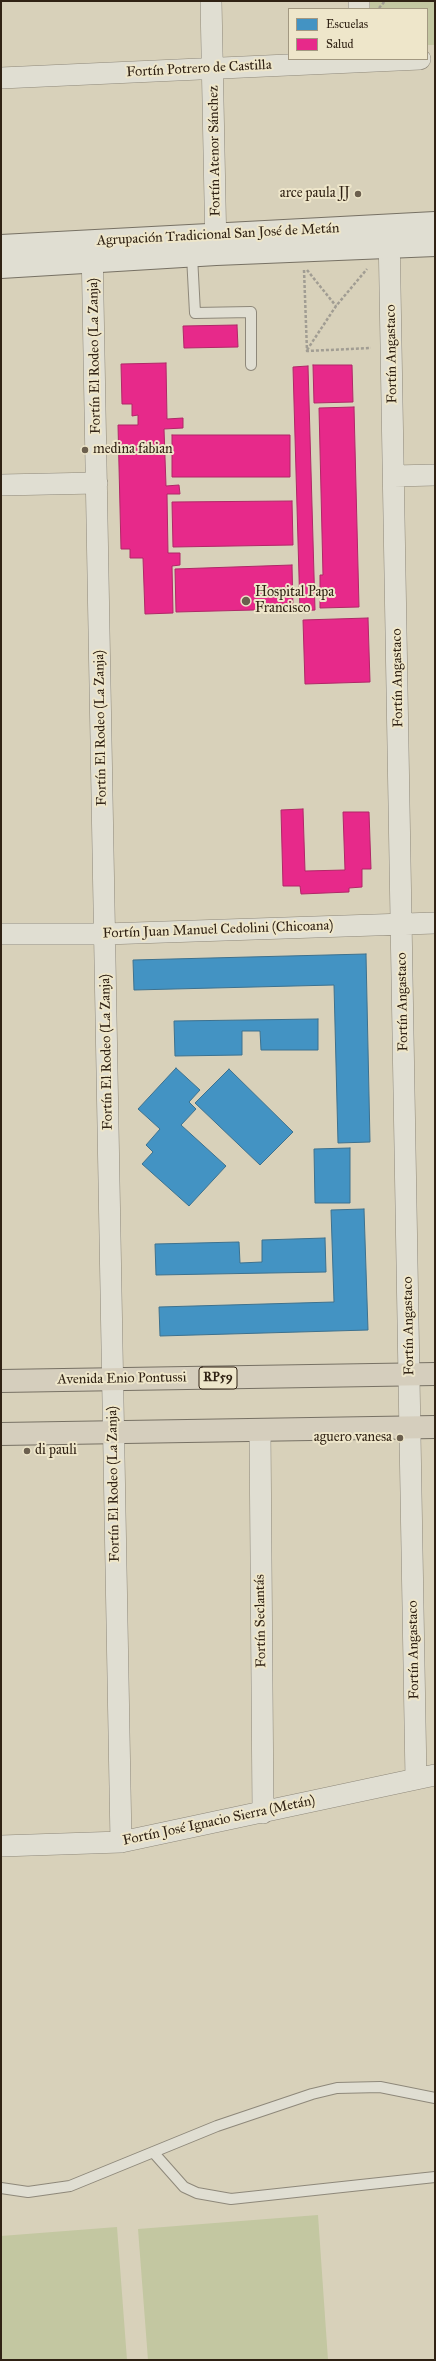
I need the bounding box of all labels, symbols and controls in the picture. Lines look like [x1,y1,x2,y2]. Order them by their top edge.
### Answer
legend [288,8,428,60]
text: Escuelas [326,17,368,31]
text: Salud [326,37,354,51]
street label: Fortín Potrero de Castilla [126,57,272,81]
street label: Fortín Atenor Sánchez [205,85,225,217]
place label: arce paula JJ [280,186,350,202]
marker: arce paula JJ [353,189,363,199]
street label: Agrupación Tradicional San José de Metán [96,220,340,250]
street label: Fortín El Rodeo (La Zanja) [85,278,105,434]
street label: Fortín Angastaco [383,304,401,404]
place label: medina fabian [93,442,173,458]
marker: medina fabian [80,445,90,455]
place label: Hospital Papa Francisco [255,585,334,618]
marker: Hospital Papa Francisco [240,595,252,607]
street label: Fortín Angastaco [389,628,407,728]
street label: Fortín El Rodeo (La Zanja) [91,650,111,806]
street label: Fortín Juan Manuel Cedolini (Chicoana) [102,918,334,942]
street label: Fortín Angastaco [394,952,412,1052]
street label: Fortín El Rodeo (La Zanja) [97,974,117,1130]
street label: Fortín Angastaco [400,1276,418,1376]
road number: RP59 [199,1367,237,1389]
street label: Avenida Enio Pontussi [57,1369,187,1389]
street label: Fortín El Rodeo (La Zanja) [104,1406,124,1562]
place label: aguero vanesa [314,1430,392,1446]
marker: aguero vanesa [395,1433,405,1443]
place label: di pauli [35,1443,77,1459]
marker: di pauli [22,1446,32,1456]
street label: Fortín Seclantás [252,1574,270,1668]
street label: Fortín Angastaco [405,1600,423,1700]
street label: Fortín José Ignacio Sierra (Metán) [121,1792,317,1850]

